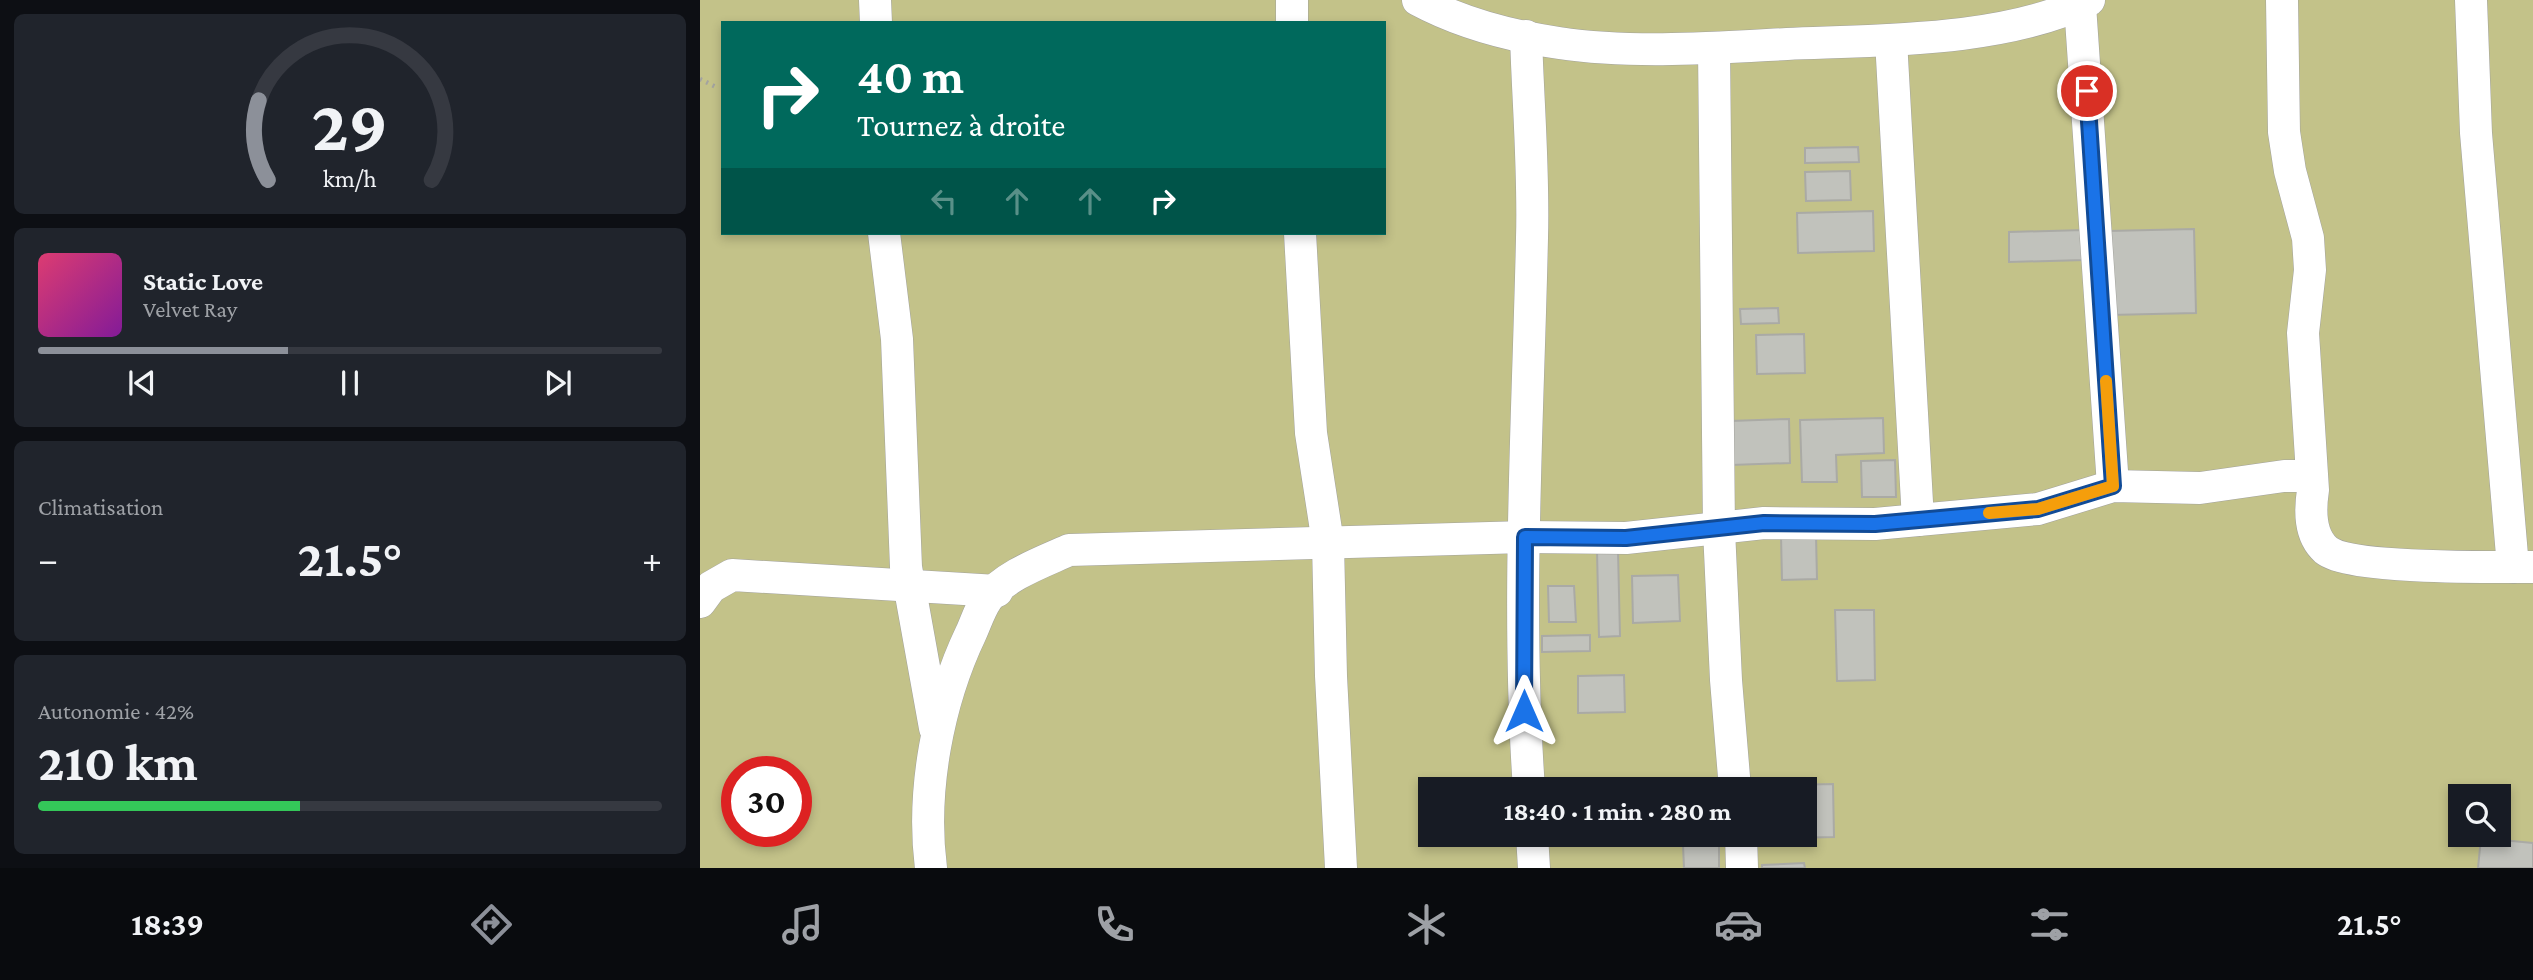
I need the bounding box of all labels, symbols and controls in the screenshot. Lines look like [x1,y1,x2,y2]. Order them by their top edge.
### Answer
icon: right [742,49,833,140]
text: 40 m [857,49,964,104]
pin [2057,61,2117,121]
icon: arrive [2068,72,2106,110]
text: 29 [312,85,388,166]
text: Tournez à droite [857,107,1065,143]
text: km/h [323,165,377,192]
icon: left [925,182,963,220]
icon: ahead [998,182,1036,220]
icon: ahead [1071,182,1109,220]
icon: right [1144,182,1182,220]
text: Static Love [143,267,263,296]
text: Velvet Ray [143,296,237,322]
icon: previous [123,364,161,402]
icon: pause [331,364,369,402]
icon: next [539,364,577,402]
text: Climatisation [38,494,163,520]
text: 21.5° [298,529,403,587]
text: − [38,538,58,580]
text: + [642,538,662,580]
position arrow [1487,674,1561,748]
text: Autonomie · 42% [38,698,194,724]
text: 210 km [38,733,198,791]
speed limit sign: 30 [721,756,812,847]
map controls [2448,784,2511,847]
button: search [2448,784,2511,847]
text: 18:40 · 1 min · 280 m [1504,797,1731,826]
icon: directions [467,900,516,949]
icon: music [778,900,827,949]
icon: phone [1090,900,1139,949]
icon: climate [1402,900,1451,949]
icon: car [1714,900,1763,949]
icon: filters [2025,900,2074,949]
text: 18:39 [131,906,204,942]
text: 21.5° [2337,906,2402,942]

